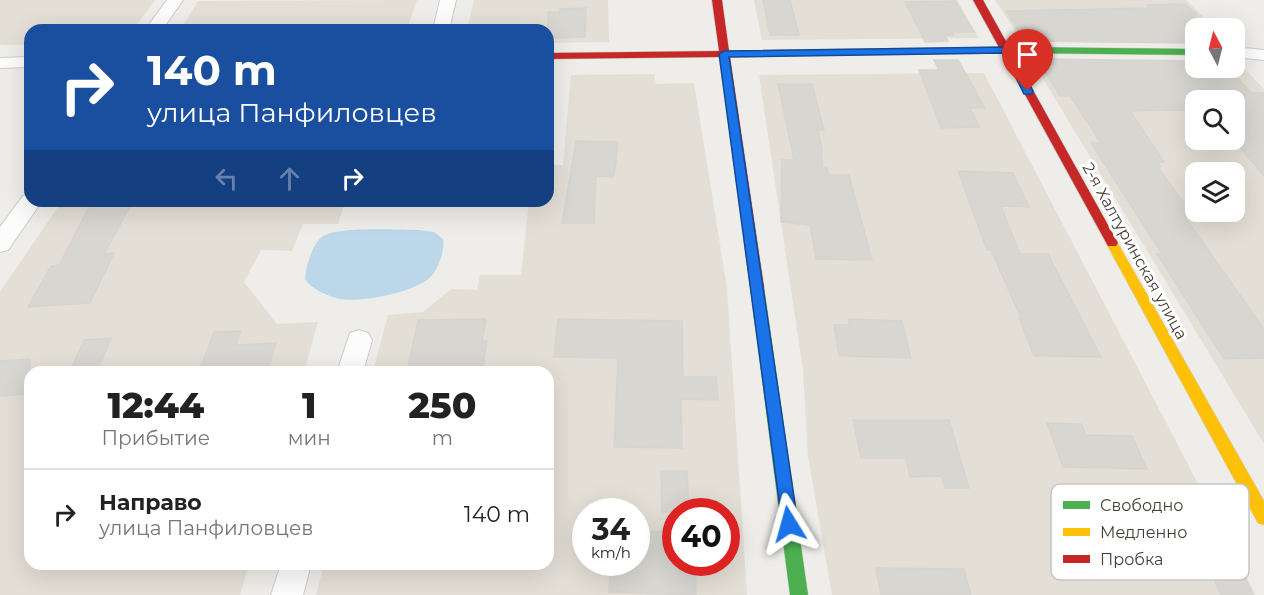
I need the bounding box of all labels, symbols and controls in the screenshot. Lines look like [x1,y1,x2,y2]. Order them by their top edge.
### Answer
north arrow [1185,18,1245,78]
map controls [1185,18,1245,222]
pin [1002,29,1053,91]
icon: arrive [1011,38,1044,71]
text: 140 m [147,44,277,96]
icon: right [48,48,126,126]
button: search [1185,90,1245,150]
text: улица Панфиловцев [147,96,437,129]
street label: 2-я Халтуринская улица [1079,159,1191,343]
icon: left [210,162,243,195]
icon: ahead [273,162,306,195]
icon: right [336,162,369,195]
button: layers [1185,162,1245,222]
text: 12:44 [107,383,204,427]
text: 1 [302,383,316,427]
text: 250 [408,383,476,427]
text: Прибытие [102,426,210,450]
text: мин [288,426,331,450]
text: m [432,426,453,450]
legend [1051,484,1249,580]
text: Направо [99,489,202,516]
position arrow [757,492,821,556]
text: Свободно [1100,496,1183,515]
icon: right [48,498,81,531]
speed limit sign: 40 [662,498,740,576]
text: 140 m [464,501,530,528]
text: 34 [592,511,630,548]
text: улица Панфиловцев [99,516,314,540]
text: Медленно [1100,523,1187,542]
text: km/h [591,543,631,562]
text: Пробка [1100,550,1163,569]

